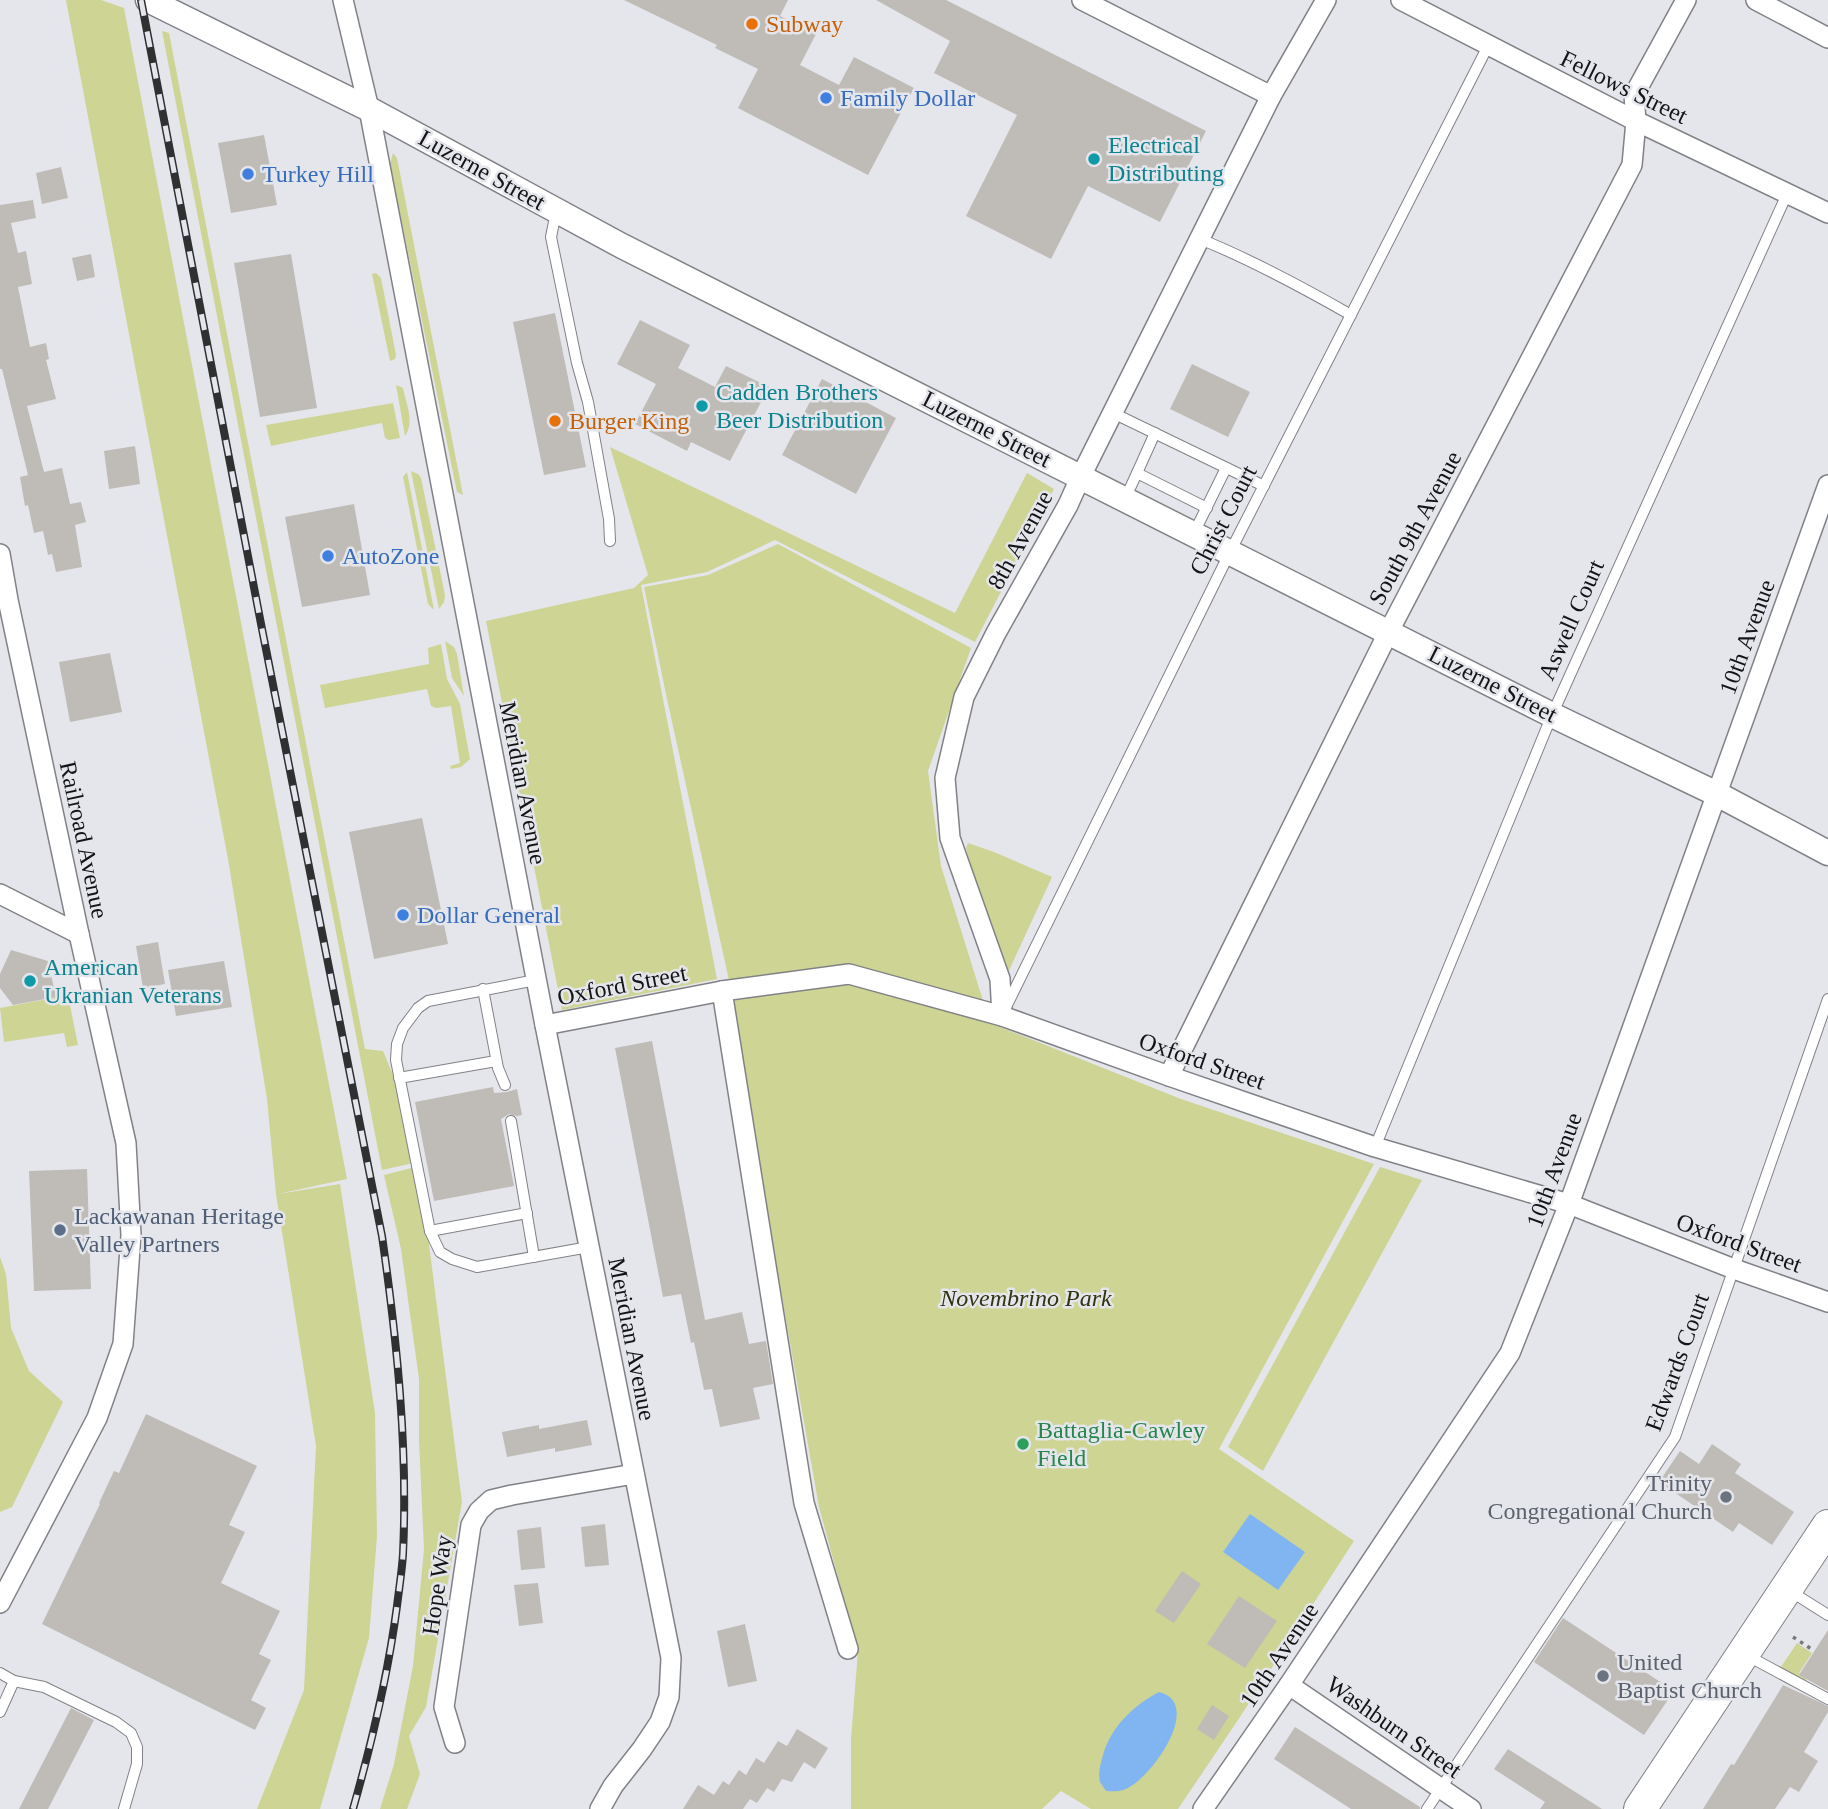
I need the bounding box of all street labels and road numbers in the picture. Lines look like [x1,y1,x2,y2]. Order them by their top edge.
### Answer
street label: Fellows Street [1556,45,1692,129]
street label: Luzerne Street [414,125,550,216]
street label: Luzerne Street [918,386,1056,473]
street label: South 9th Avenue [1364,447,1466,609]
street label: Christ Court [1184,461,1262,579]
street label: 8th Avenue [982,486,1058,594]
street label: Aswell Court [1533,556,1609,684]
street label: 10th Avenue [1714,576,1780,698]
street label: Luzerne Street [1424,641,1562,728]
street label: Meridian Avenue [494,699,552,867]
street label: Railroad Avenue [55,759,113,921]
street label: Oxford Street [555,960,689,1010]
street label: Oxford Street [1136,1027,1269,1095]
street label: 10th Avenue [1521,1109,1587,1231]
street label: Oxford Street [1673,1208,1805,1278]
street label: Meridian Avenue [603,1255,661,1423]
street label: Edwards Court [1640,1289,1714,1434]
street label: Hope Way [417,1533,457,1637]
street label: 10th Avenue [1235,1598,1323,1712]
street label: Washburn Street [1322,1671,1467,1783]

